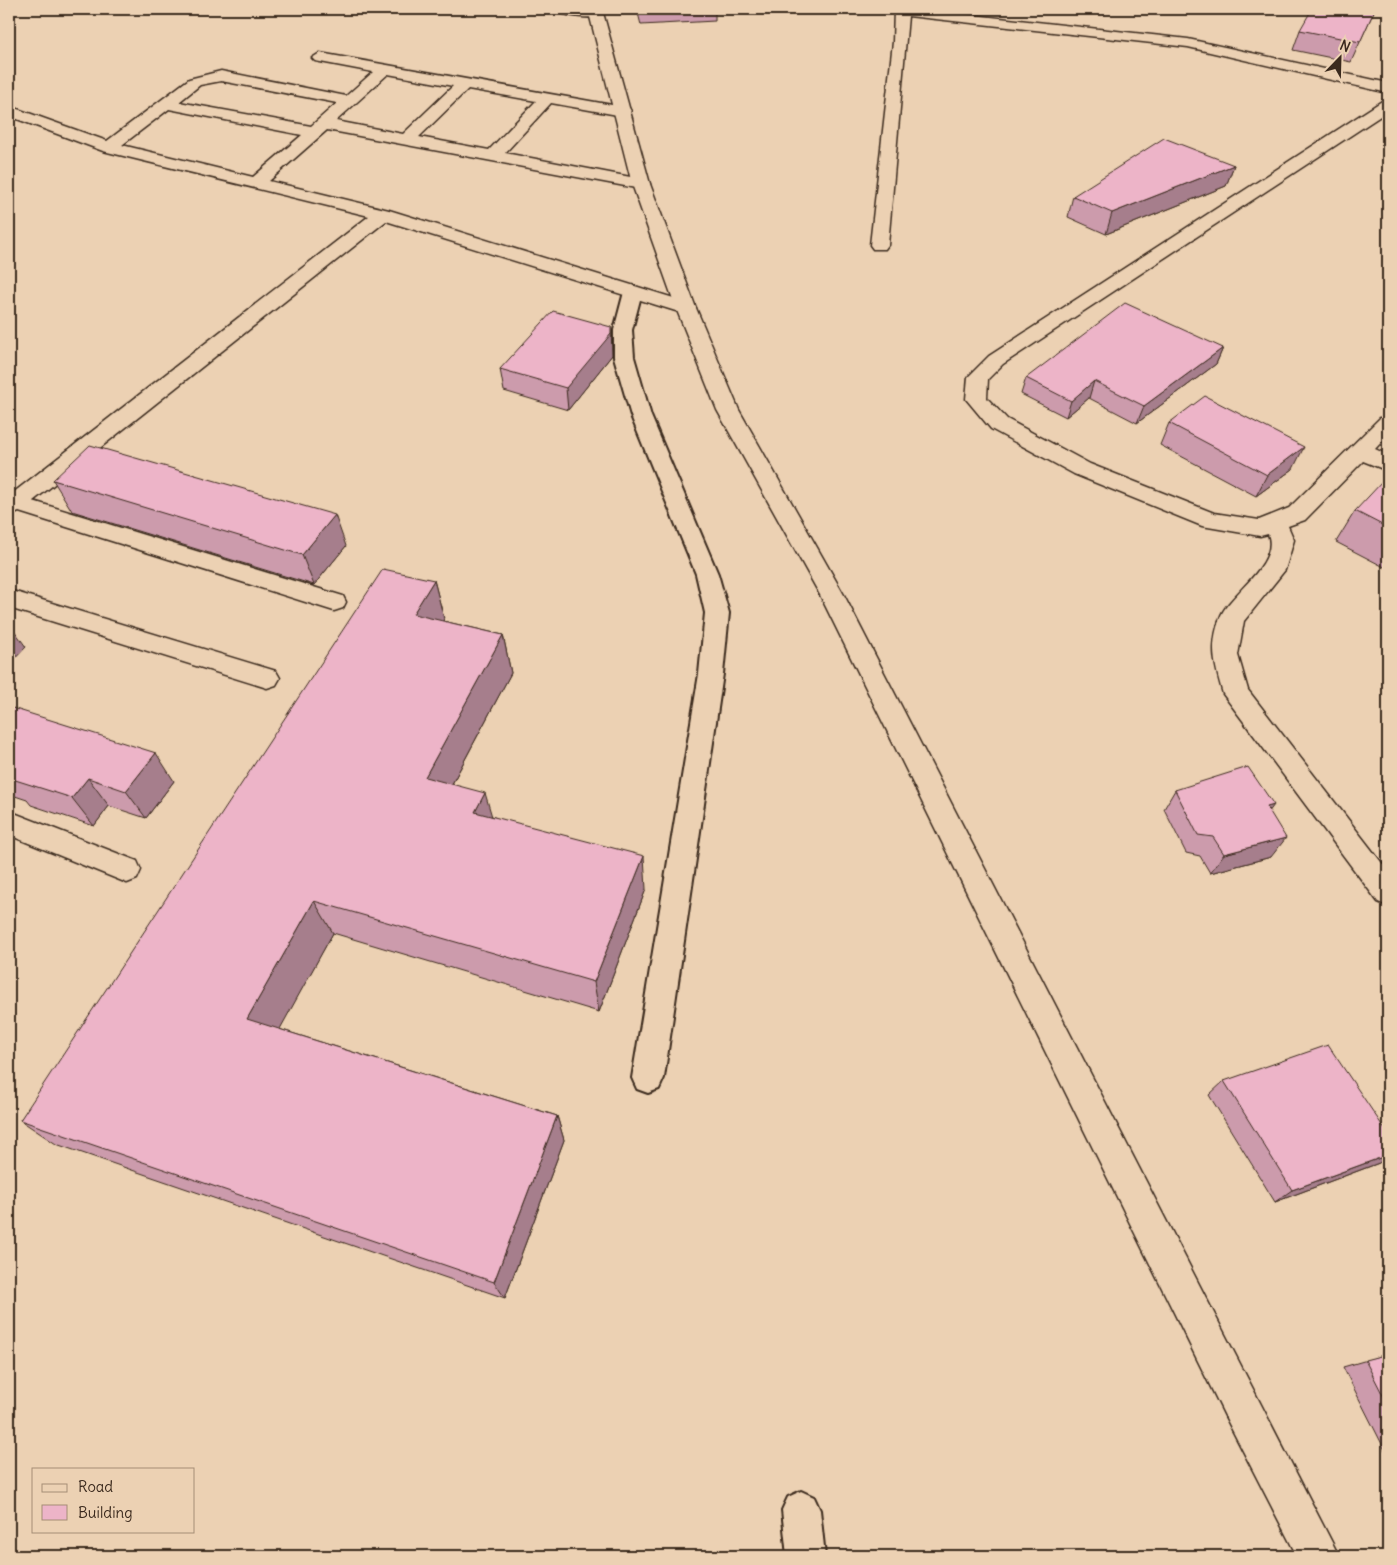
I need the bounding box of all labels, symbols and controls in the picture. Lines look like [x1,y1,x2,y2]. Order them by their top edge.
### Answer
north arrow [1314,32,1364,82]
text: N [1337,36,1353,56]
legend [32,1468,195,1532]
text: Road [78,1477,113,1496]
text: Building [78,1503,133,1522]

